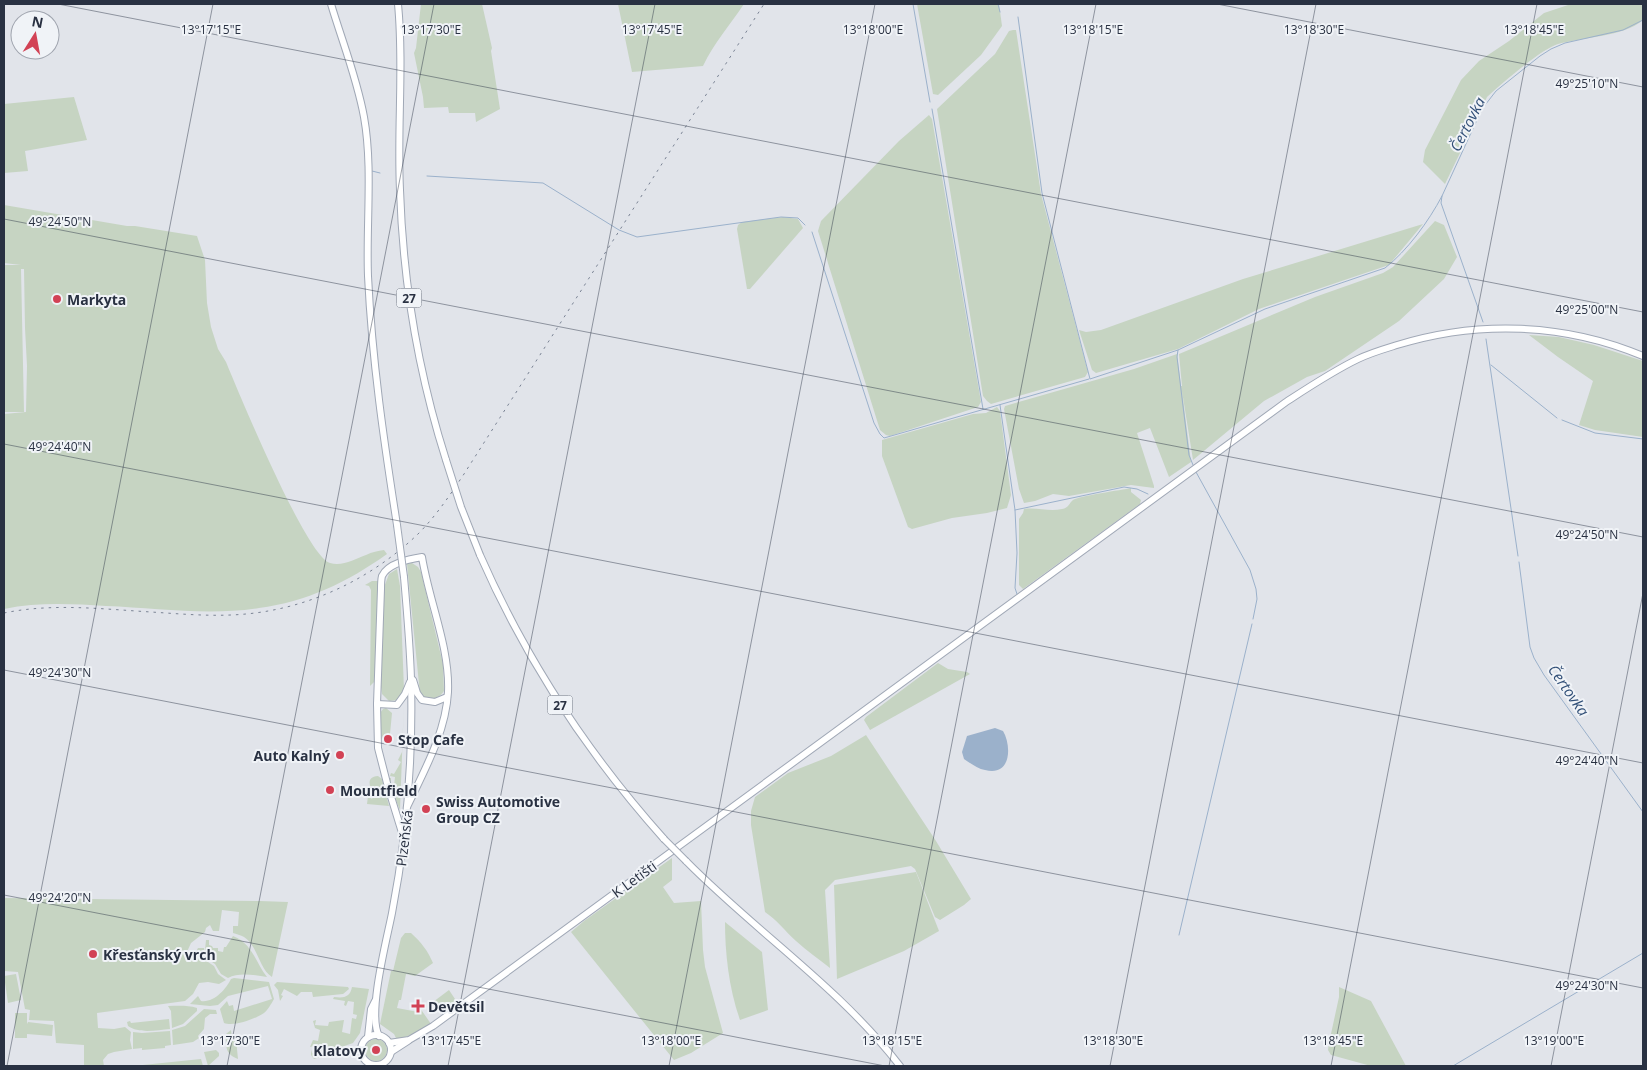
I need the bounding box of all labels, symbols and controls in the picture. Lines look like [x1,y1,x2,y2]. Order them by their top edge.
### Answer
north arrow [10,10,60,60]
text: N [30,11,45,32]
text: 13°17'15"E [181,21,241,38]
text: 13°17'30"E [401,21,461,38]
text: 13°17'45"E [622,21,682,38]
text: 13°18'00"E [843,21,903,38]
text: 13°18'15"E [1063,21,1123,38]
text: 13°18'30"E [1284,21,1344,38]
text: 13°18'45"E [1504,21,1564,38]
text: 49°25'10"N [1556,75,1618,92]
water label: Čertovka [1445,93,1489,155]
text: 49°24'50"N [29,213,91,230]
road number: 27 [396,288,422,308]
place label: Markyta [67,290,126,309]
marker: Markyta [51,293,63,305]
text: 49°25'00"N [1556,301,1618,318]
text: 49°24'40"N [29,438,91,455]
text: 49°24'50"N [1556,526,1618,543]
water label: Čertovka [1544,660,1594,720]
text: 49°24'30"N [29,664,91,681]
road number: 27 [548,696,572,714]
place label: Stop Cafe [398,730,464,749]
marker: Stop Cafe [382,733,394,745]
place label: Auto Kalný [254,746,330,765]
marker: Auto Kalný [334,749,346,761]
text: 49°24'40"N [1556,752,1618,769]
place label: Mountfield [340,781,417,800]
marker: Mountfield [324,784,336,796]
place label: Swiss Automotive Group CZ [436,792,560,827]
marker: Swiss Automotive Group CZ [420,803,432,815]
street label: Plzeňská [391,809,417,867]
street label: K Letišti [608,856,660,902]
text: 49°24'20"N [29,889,91,906]
place label: Křesťanský vrch [103,945,216,964]
marker: Křesťanský vrch [87,948,99,960]
text: 49°24'30"N [1556,977,1618,994]
place label: Devětsil [428,997,484,1016]
marker: Devětsil [412,1000,424,1012]
text: 13°17'30"E [200,1032,260,1049]
text: 13°17'45"E [421,1032,481,1049]
text: 13°18'00"E [641,1032,701,1049]
text: 13°18'15"E [862,1032,922,1049]
text: 13°18'30"E [1083,1032,1143,1049]
text: 13°18'45"E [1303,1032,1363,1049]
text: 13°19'00"E [1524,1032,1584,1049]
place label: Klatovy [313,1041,366,1060]
marker: Klatovy [370,1044,382,1056]

